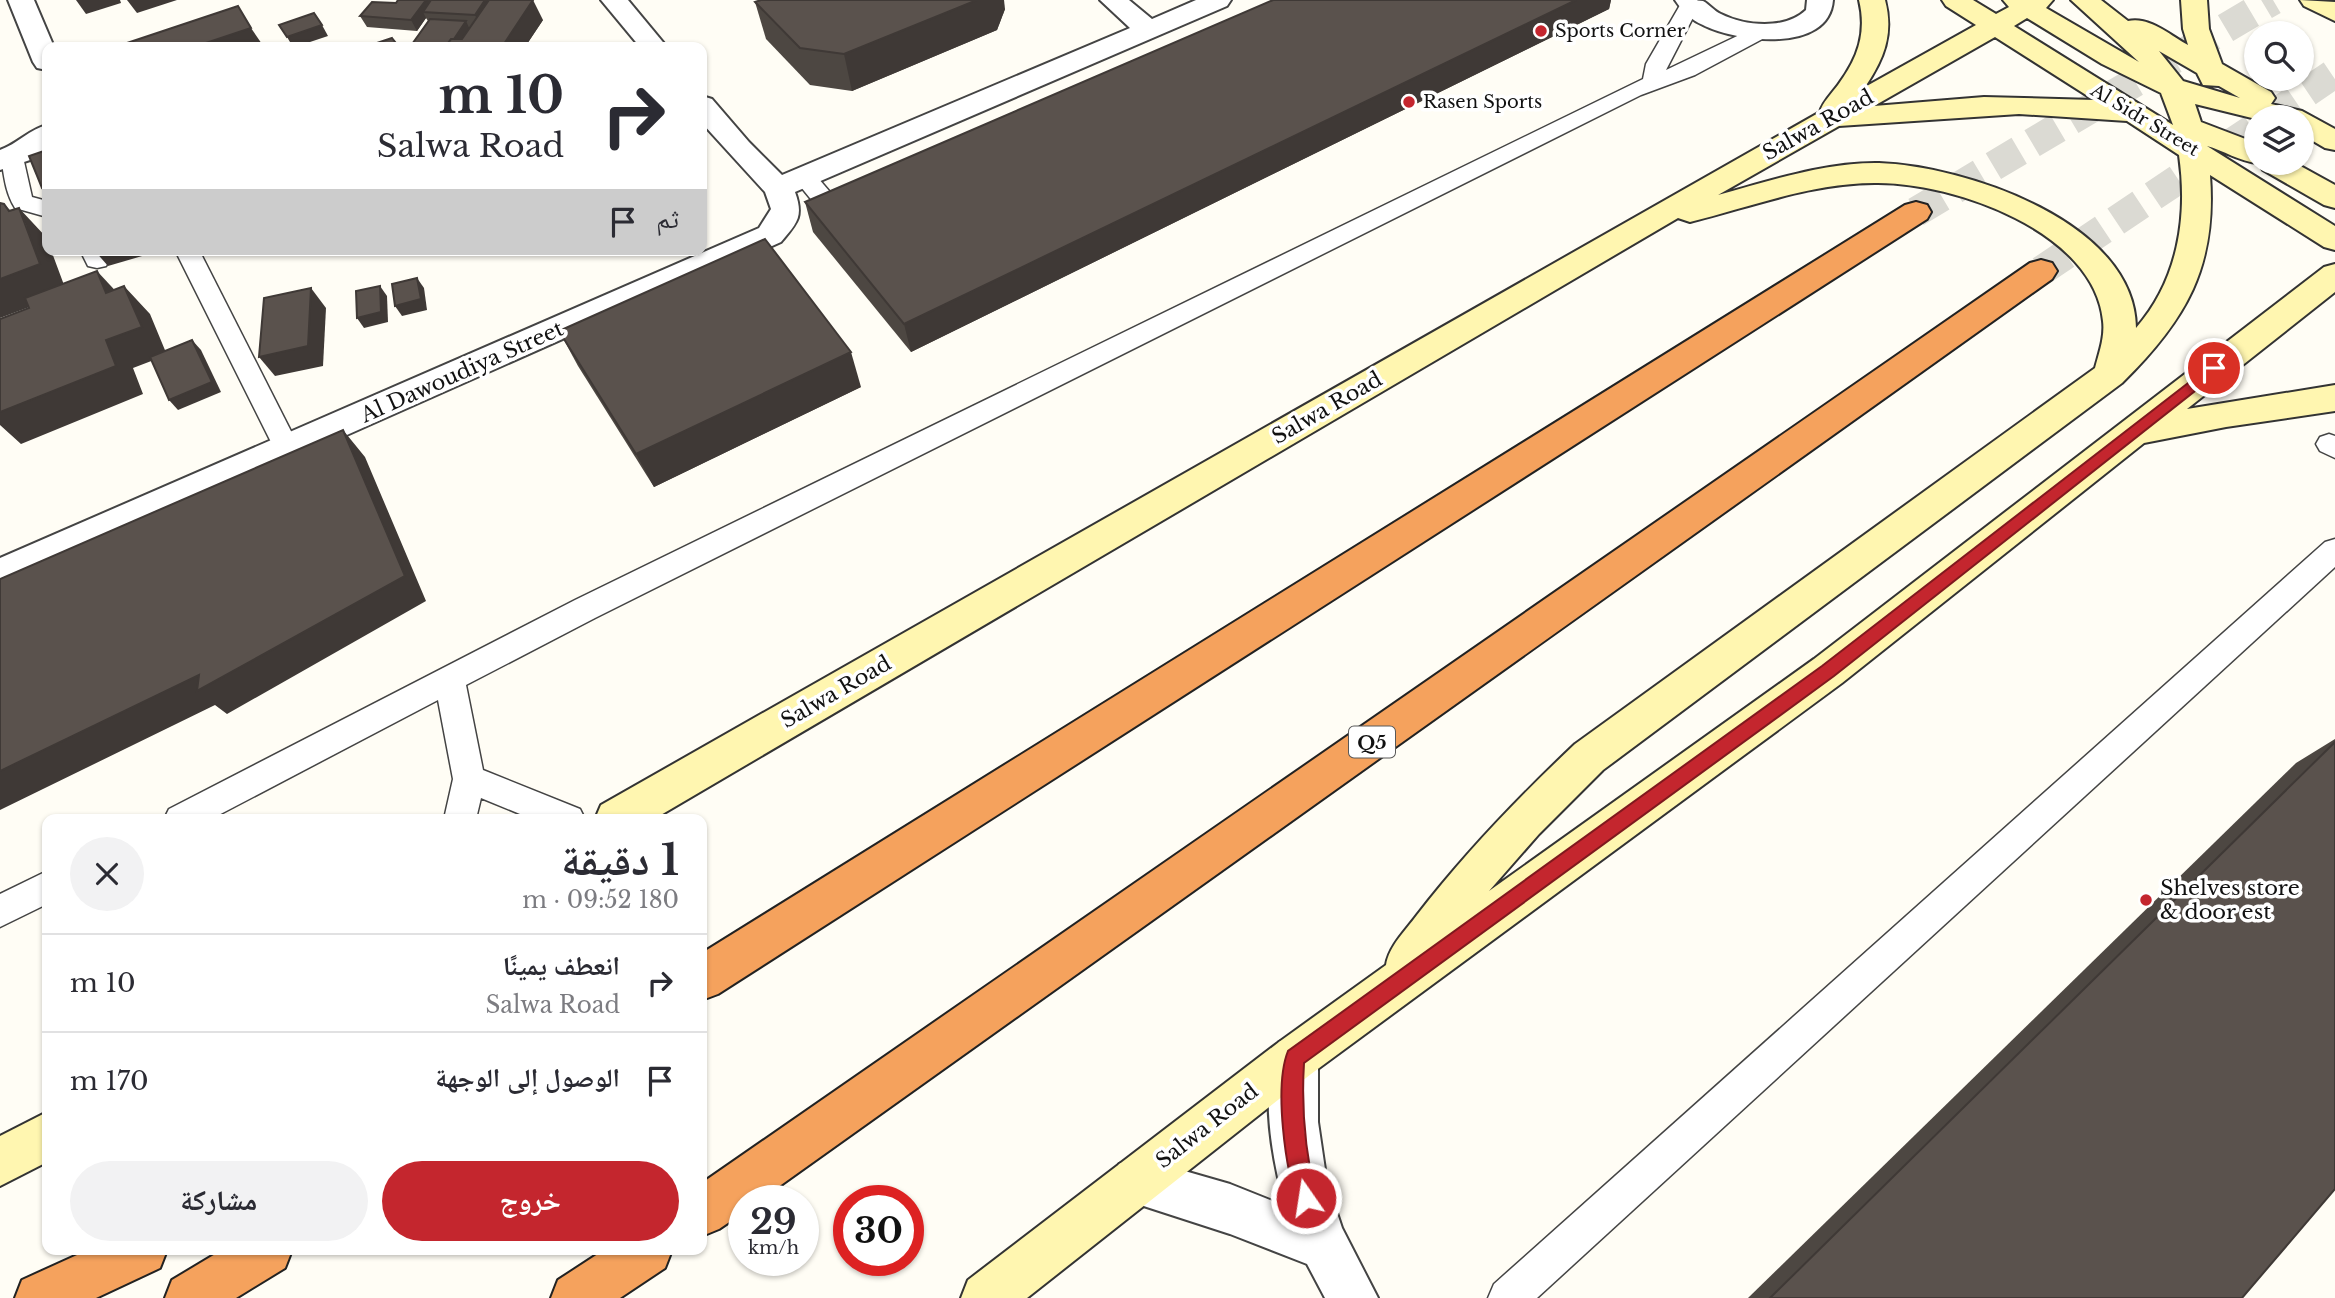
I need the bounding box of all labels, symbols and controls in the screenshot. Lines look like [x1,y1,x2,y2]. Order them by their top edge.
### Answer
place label: Sports Corner [1555,20,1686,42]
map controls [2244,21,2314,175]
button: search [2244,21,2314,91]
marker: Sports Corner [1533,23,1549,39]
text: 10 m [438,65,564,126]
icon: right [588,70,679,161]
street label: Al Sidr Street [2086,79,2203,161]
street label: Salwa Road [1758,84,1878,166]
place label: Rasen Sports [1423,91,1542,113]
marker: Rasen Sports [1401,94,1417,110]
button: layers [2244,105,2314,175]
text: Salwa Road [377,126,564,166]
icon: arrive [604,203,642,241]
text: ثم [656,203,679,235]
street label: Al Dawoudiya Street [356,316,567,429]
pin [2184,338,2244,398]
icon: arrive [2195,349,2233,387]
street label: Salwa Road [1267,366,1387,450]
street label: Salwa Road [776,650,896,734]
road number: Q5 [1349,726,1395,758]
text: 1 دقيقة [561,834,679,886]
button: close [70,837,144,911]
place label: Shelves store & door est [2160,875,2300,925]
text: 180 m · 09:52 [522,886,679,914]
marker: Shelves store & door est [2138,892,2154,908]
text: انعطف يمينًا [503,950,620,982]
icon: right [641,964,679,1002]
text: 10 m [70,967,136,999]
text: Salwa Road [485,991,620,1019]
text: الوصول إلى الوجهة [435,1062,620,1094]
icon: arrive [641,1062,679,1100]
text: 170 m [70,1065,149,1097]
street label: Salwa Road [1151,1078,1263,1174]
button: مشاركة [70,1161,368,1241]
button: خروج [382,1161,679,1241]
position arrow [1269,1161,1343,1235]
speed limit sign: 30 [833,1185,924,1276]
text: 29 [750,1200,797,1243]
text: km/h [748,1237,799,1259]

